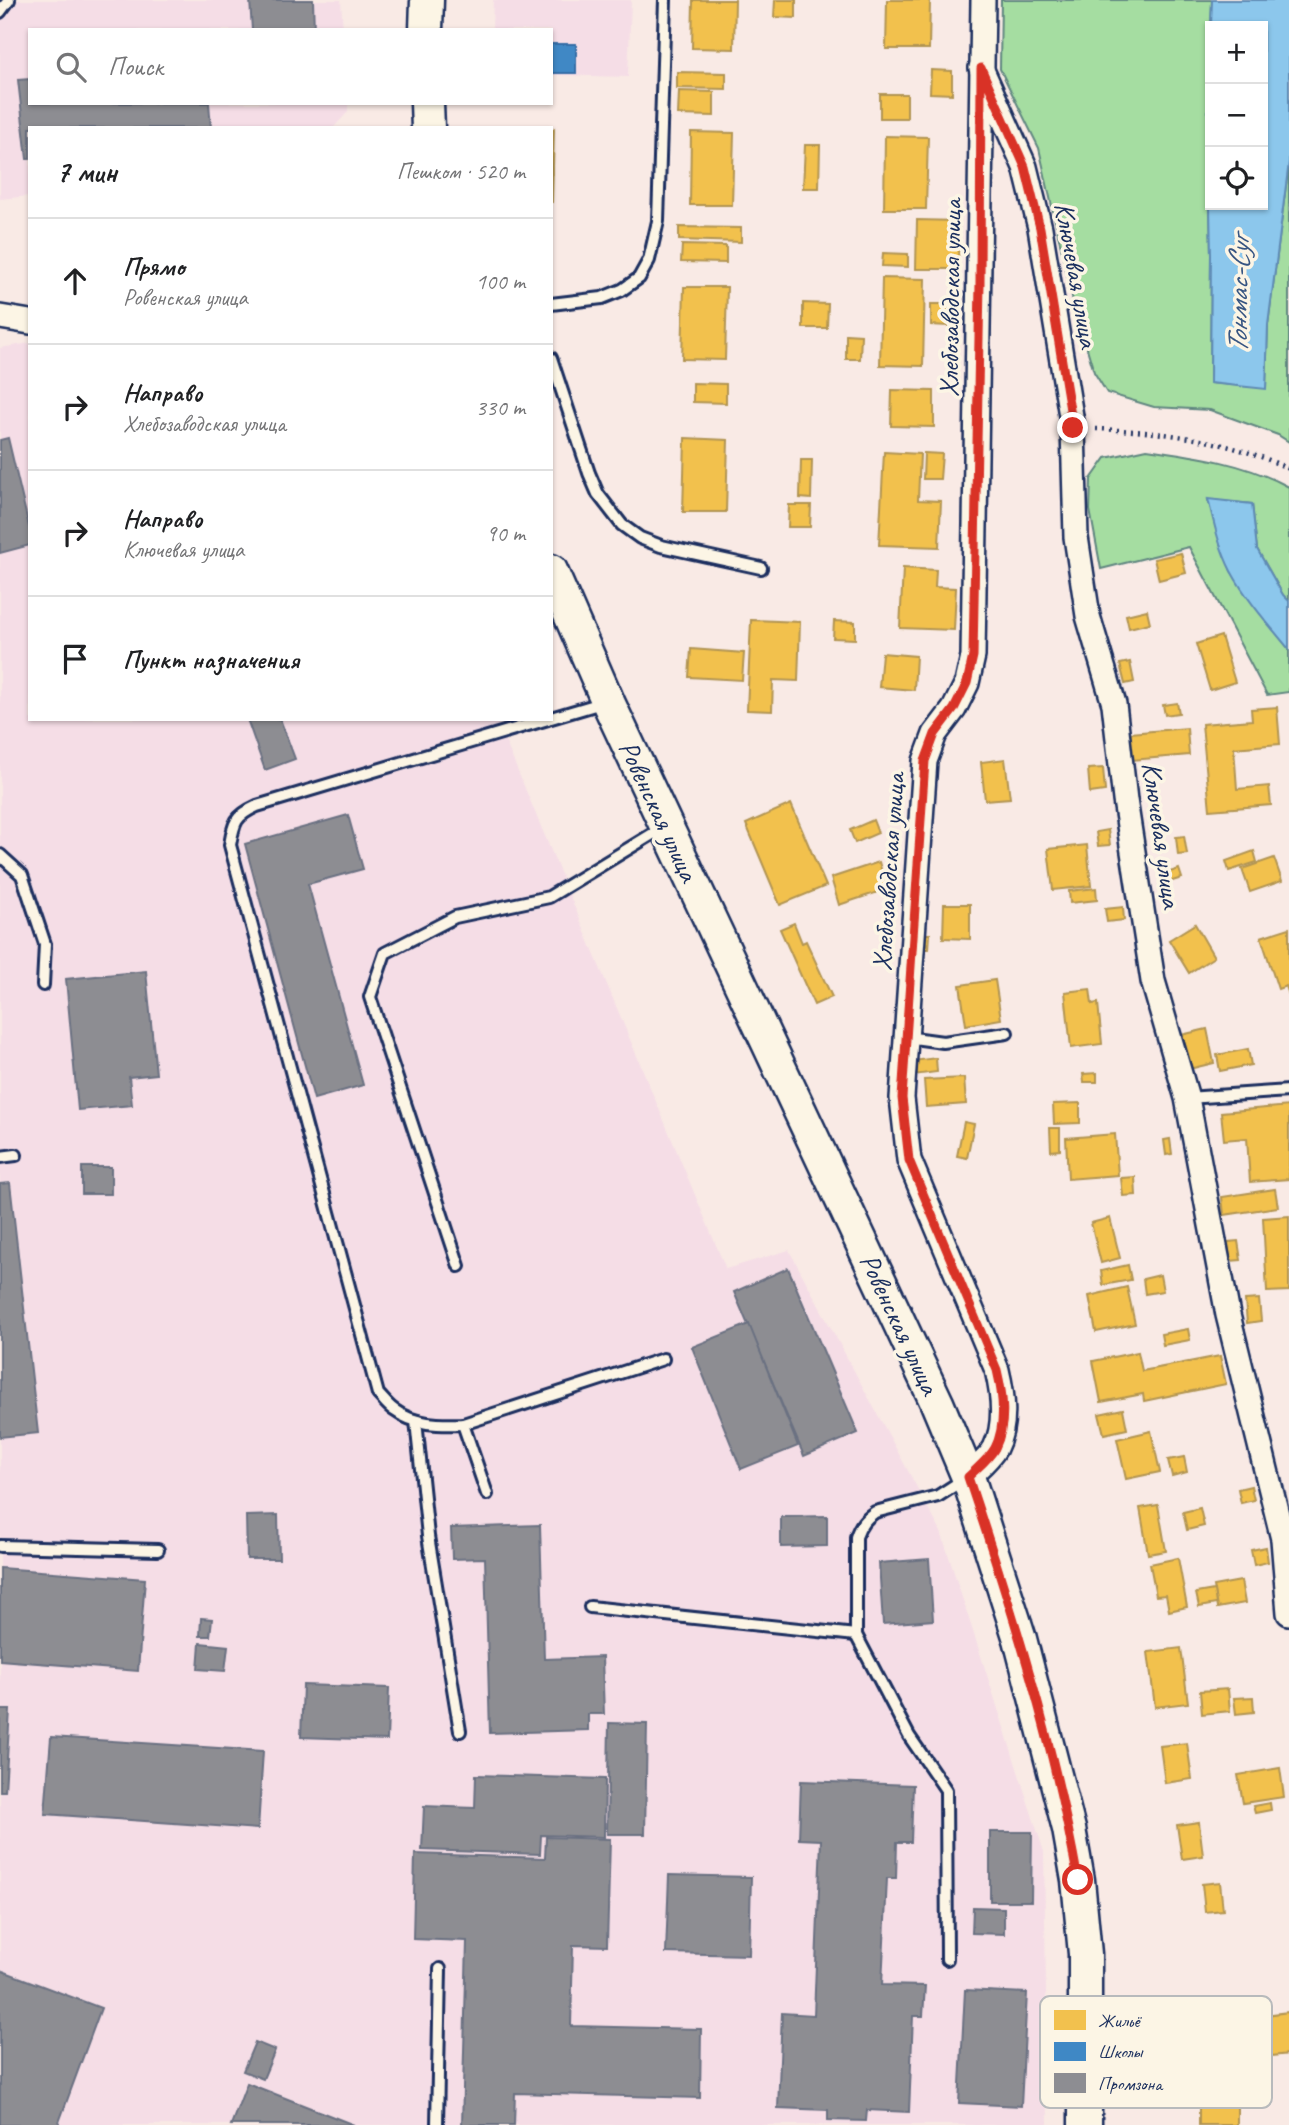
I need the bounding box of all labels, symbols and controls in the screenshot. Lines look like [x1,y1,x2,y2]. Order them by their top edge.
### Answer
map controls [1205,21,1268,210]
button: + [1205,21,1268,84]
search box [28,28,553,105]
icon: search [52,48,90,86]
text: Поиск [108,50,163,83]
button: − [1205,84,1268,147]
button: locate [1205,147,1268,210]
text: 7 мин [56,153,117,191]
text: Пешком · 520 m [397,157,525,186]
street label: Хлебозаводская улица [931,196,969,397]
street label: Ключевая улица [1047,199,1107,352]
water label: Тонмас-Суг [1218,230,1258,354]
text: Прямо [123,250,185,283]
icon: ahead [56,262,94,300]
text: 100 m [476,267,525,296]
text: Ровенская улица [123,283,247,312]
text: Направо [123,376,202,409]
icon: right [56,388,94,426]
text: 330 m [476,393,525,422]
text: Хлебозаводская улица [123,409,286,438]
route end [1057,412,1088,443]
text: Направо [123,502,202,535]
icon: right [56,514,94,552]
text: 90 m [486,519,525,548]
text: Ключевая улица [123,535,244,564]
icon: arrive [56,640,94,678]
text: Пункт назначения [123,643,299,676]
street label: Ровенская улица [611,735,708,889]
street label: Ключевая улица [1134,760,1190,912]
street label: Хлебозаводская улица [864,770,913,972]
street label: Ровенская улица [852,1248,949,1402]
route start [1062,1864,1093,1895]
legend [1040,1996,1272,2108]
text: Жильё [1098,2009,1142,2033]
text: Школы [1098,2040,1144,2064]
text: Промзона [1098,2072,1164,2096]

